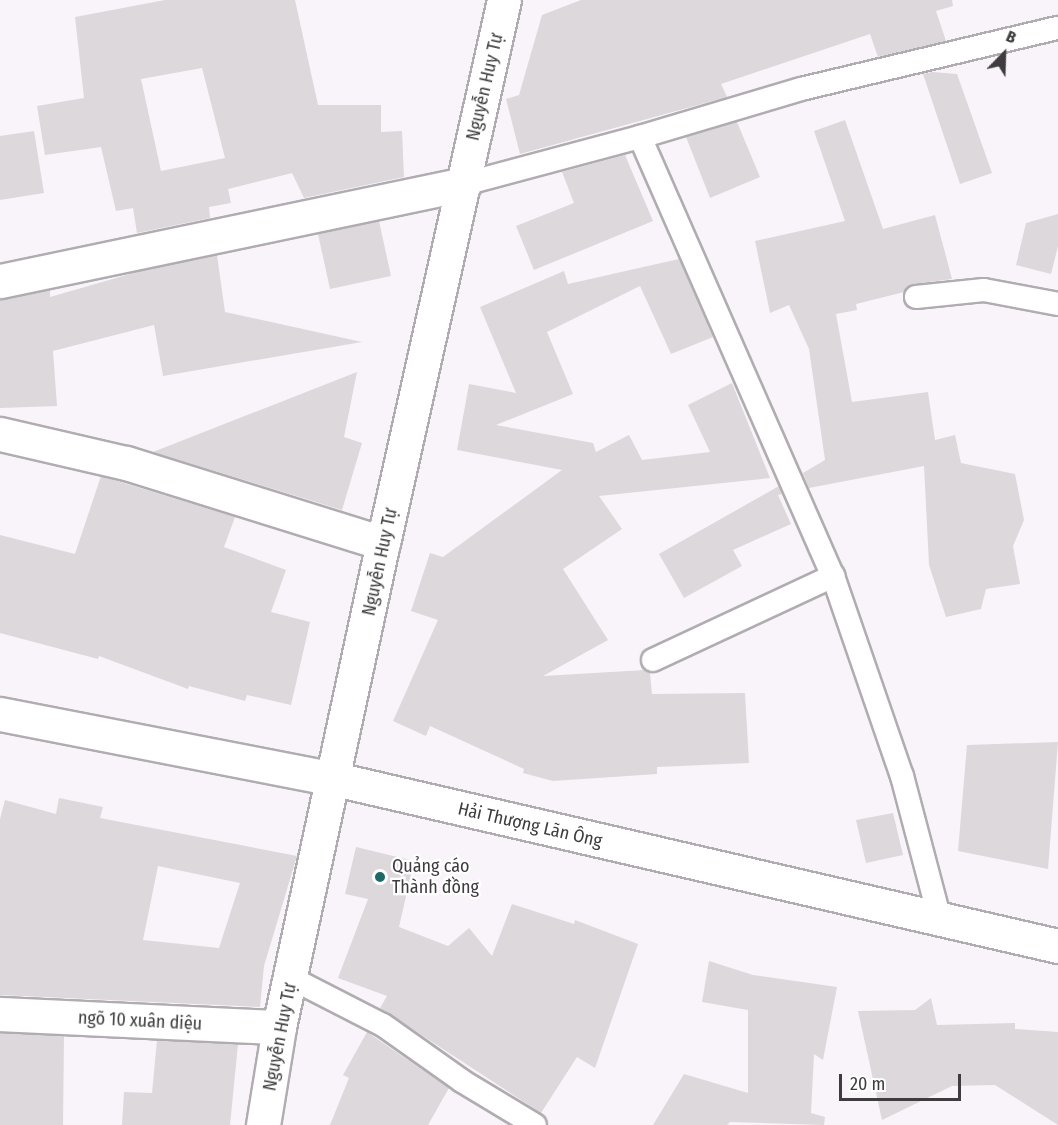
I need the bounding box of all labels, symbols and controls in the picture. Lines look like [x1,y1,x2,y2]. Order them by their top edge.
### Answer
north arrow [974,24,1034,84]
text: B [1003,26,1019,47]
street label: Nguyễn Huy Tự [462,31,508,143]
street label: Nguyễn Huy Tự [358,506,402,618]
street label: Hải Thượng Lãn Ông [456,798,604,852]
place label: Quảng cáo Thành đồng [392,856,479,898]
marker: Quảng cáo Thành đồng [373,870,387,884]
street label: Nguyễn Huy Tự [259,981,301,1093]
street label: ngõ 10 xuân diệu [77,1007,203,1035]
scale bar [842,1062,964,1100]
text: 20 m [850,1073,885,1095]

